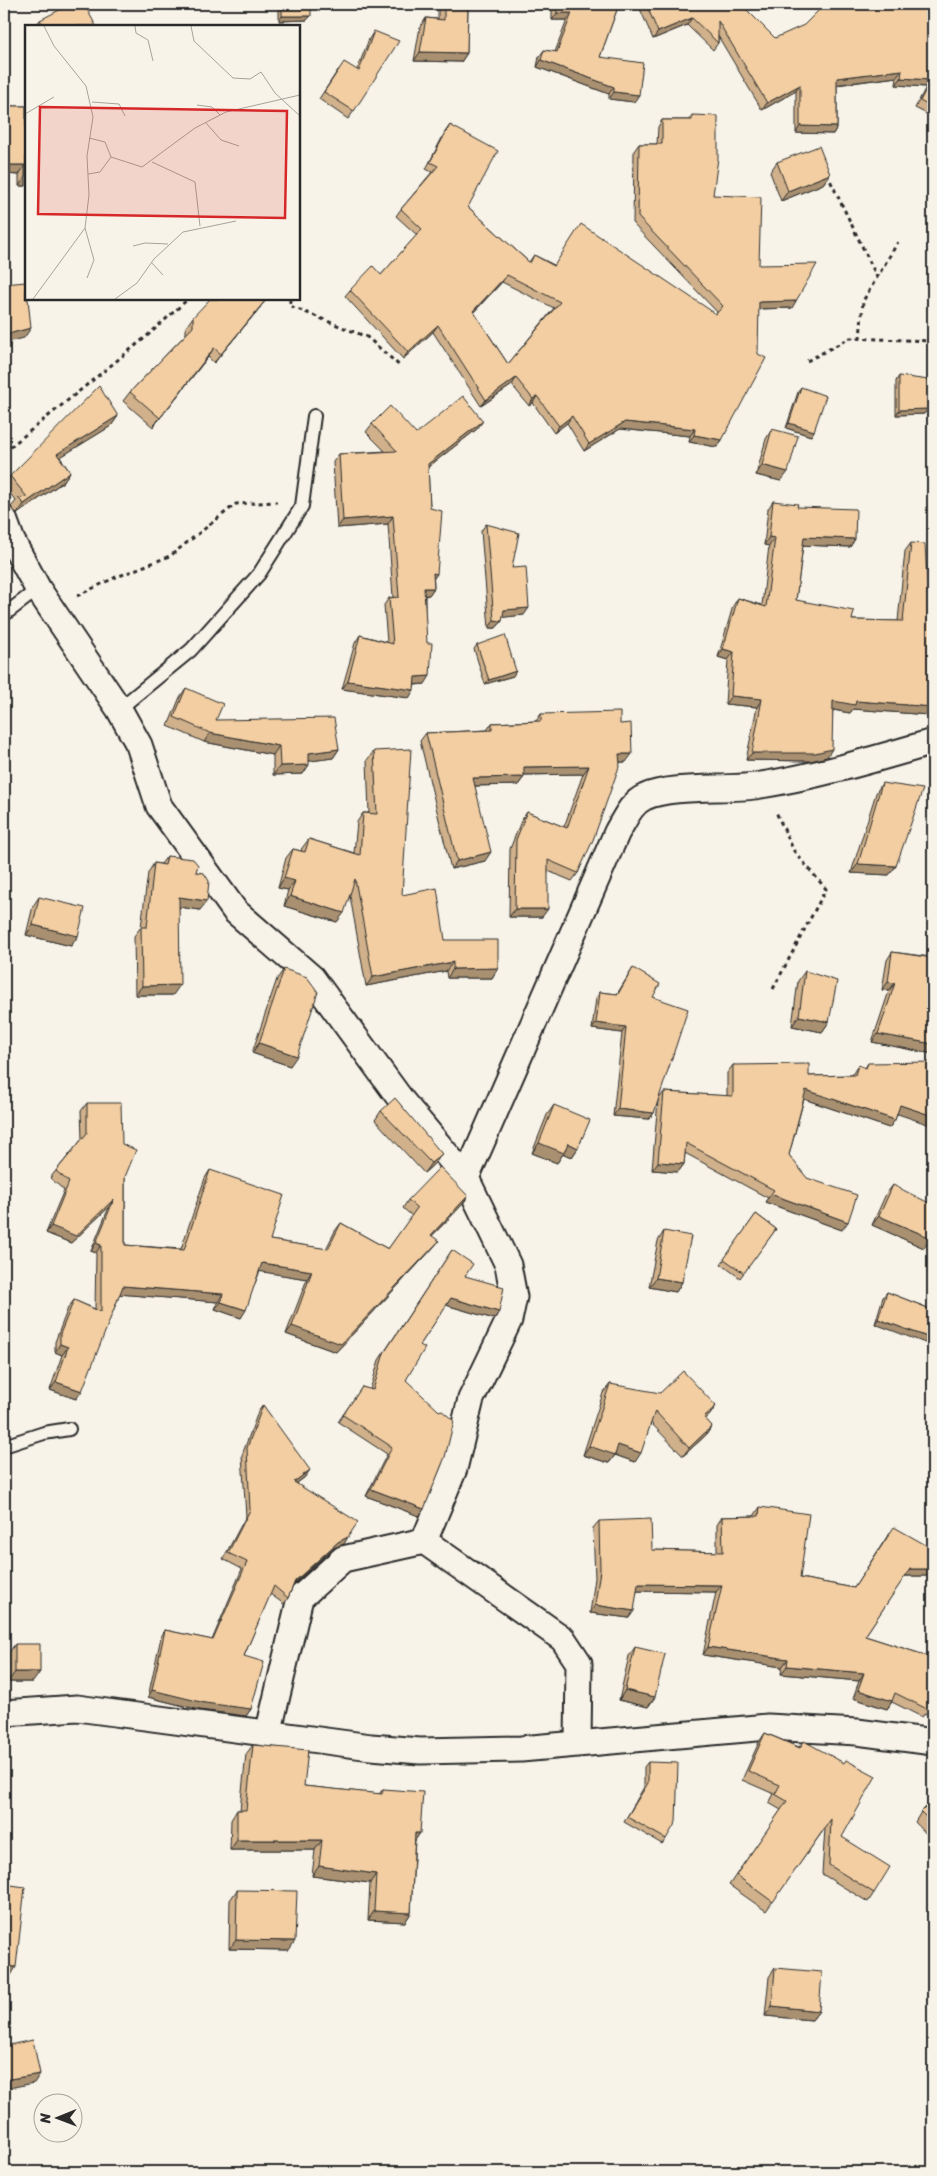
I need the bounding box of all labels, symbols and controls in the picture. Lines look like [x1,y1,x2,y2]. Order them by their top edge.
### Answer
inset map [25,25,300,300]
north arrow [32,2094,82,2144]
text: N [33,2113,58,2124]

